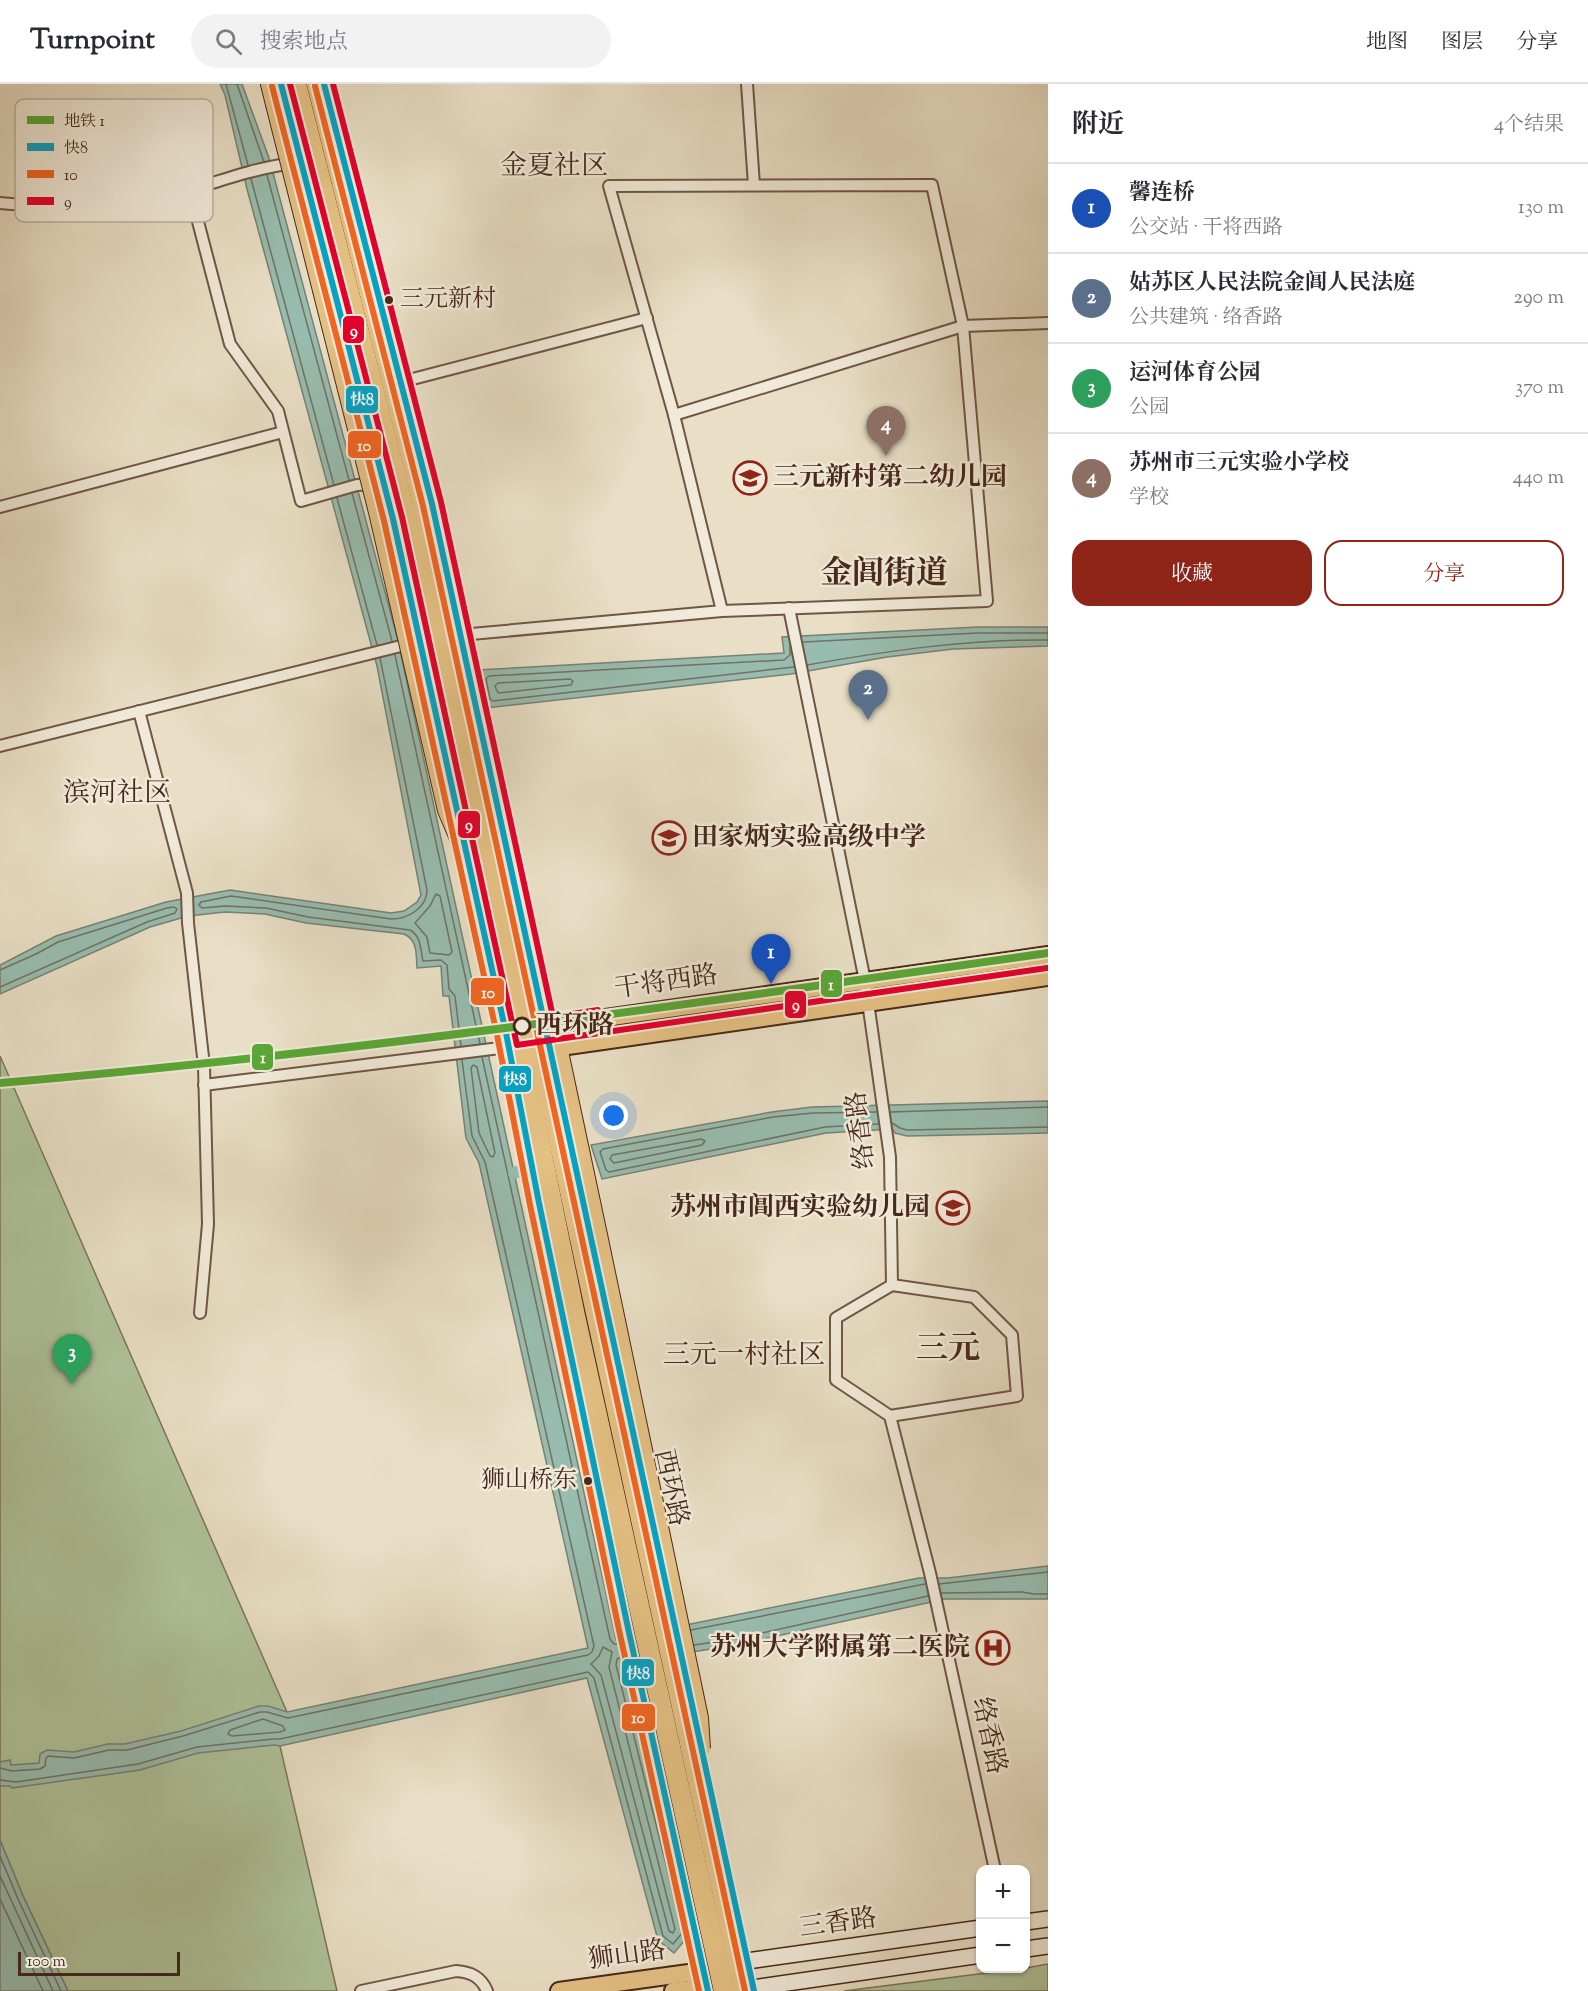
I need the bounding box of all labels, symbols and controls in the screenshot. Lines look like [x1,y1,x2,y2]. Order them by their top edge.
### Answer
search box [191,14,611,68]
text: Turnpoint [30,21,155,61]
icon: search [212,25,245,58]
text: 搜索地点 [260,27,348,59]
text: 地图 [1366,28,1408,58]
text: 图层 [1441,28,1483,58]
text: 分享 [1516,28,1558,58]
legend [15,99,213,222]
text: 附近 [1072,107,1124,144]
text: 地铁 1 [64,111,105,134]
text: 4个结果 [1494,111,1564,140]
text: 快8 [64,138,88,161]
district label: 金夏社区 [500,148,608,187]
text: 10 [64,165,78,188]
text: 馨连桥 [1129,178,1195,210]
text: 9 [64,192,72,215]
text: 1 [1088,194,1095,223]
text: 130 m [1518,194,1564,223]
text: 公交站 · 干将西路 [1129,214,1283,243]
text: 姑苏区人民法院金阊人民法庭 [1129,268,1415,300]
place label: 三元新村 [400,283,496,317]
text: 2 [1087,284,1096,313]
text: 290 m [1514,284,1564,313]
marker: 三元新村 [383,294,395,306]
text: 公共建筑 · 络香路 [1129,304,1283,333]
line badge: 9 [342,315,365,344]
text: 9 [350,321,358,344]
text: 运河体育公园 [1129,358,1261,390]
text: 3 [1087,374,1096,403]
text: 370 m [1515,374,1564,403]
line badge: 快8 [345,385,379,414]
text: 快8 [350,390,374,413]
text: 公园 [1129,394,1169,423]
pin: 4 [866,406,906,456]
line badge: 10 [347,430,382,459]
text: 10 [357,436,371,459]
text: 苏州市三元实验小学校 [1129,448,1349,480]
school or university icon: 三元新村第二幼儿园 [732,460,768,496]
place label: 三元新村第二幼儿园 [773,460,1007,497]
text: 4 [1086,464,1097,493]
text: 440 m [1513,464,1564,493]
text: 学校 [1129,484,1169,513]
button: 收藏 [1072,540,1312,606]
button: 分享 [1324,540,1564,606]
district label: 金阊街道 [820,552,948,598]
pin: 2 [848,670,888,720]
district label: 滨河社区 [63,775,171,814]
line badge: 9 [457,810,481,839]
text: 9 [465,815,473,838]
school or university icon: 田家炳实验高级中学 [651,820,687,856]
place label: 田家炳实验高级中学 [692,820,926,857]
pin: 1 [752,934,790,984]
street label: 干将西路 [612,957,720,1009]
line badge: 1 [820,969,843,998]
text: 1 [828,975,834,998]
line badge: 10 [470,977,505,1006]
text: 10 [481,983,495,1006]
line badge: 9 [784,990,807,1019]
text: 9 [792,995,800,1018]
place label: 西环路 [536,1008,614,1045]
marker: 西环路 [513,1017,531,1035]
line badge: 1 [251,1043,274,1071]
text: 1 [260,1048,266,1071]
line badge: 快8 [498,1065,532,1093]
text: 快8 [503,1070,527,1093]
street label: 络香路 [839,1089,885,1171]
your location [599,1101,628,1130]
place label: 苏州市阊西实验幼儿园 [670,1190,930,1227]
school or university icon: 苏州市阊西实验幼儿园 [935,1190,971,1226]
district label: 三元 [916,1327,980,1373]
pin: 3 [52,1334,92,1384]
district label: 三元一村社区 [663,1337,825,1376]
street label: 西环路 [644,1446,696,1530]
place label: 狮山桥东 [481,1464,577,1498]
marker: 狮山桥东 [582,1475,594,1487]
place label: 苏州大学附属第二医院 [710,1630,970,1667]
hospital icon: 苏州大学附属第二医院 [975,1630,1011,1666]
line badge: 快8 [621,1658,655,1687]
text: 快8 [626,1664,650,1687]
street label: 络香路 [962,1694,1014,1778]
line badge: 10 [621,1703,656,1732]
text: 10 [631,1708,645,1731]
map controls [976,1865,1030,1973]
button: + [976,1865,1030,1919]
street label: 三香路 [797,1900,879,1948]
button: − [976,1919,1030,1973]
street label: 狮山路 [586,1932,668,1980]
scale bar [18,1949,180,1976]
text: 100 m [27,1951,66,1974]

